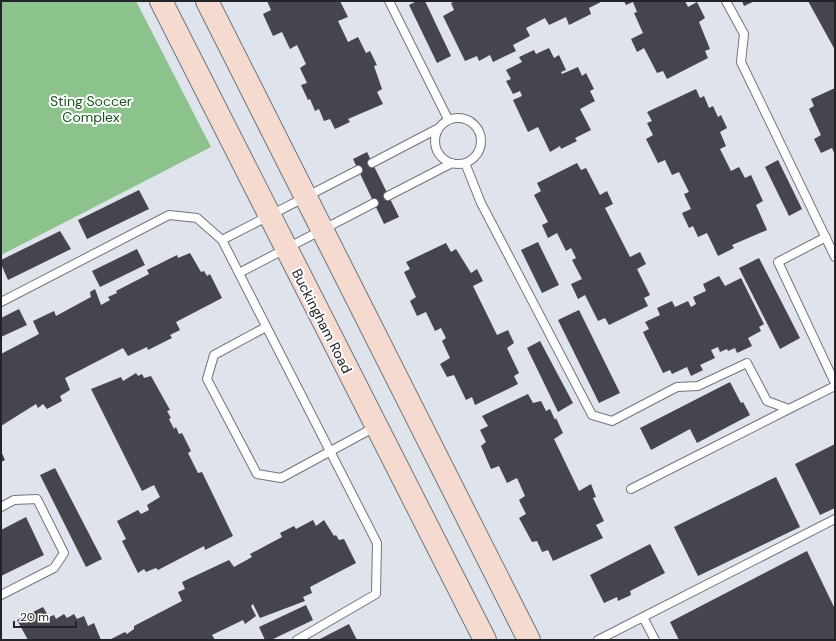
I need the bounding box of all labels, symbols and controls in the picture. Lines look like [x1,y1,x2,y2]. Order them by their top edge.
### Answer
park label: Sting Soccer Complex [50,92,132,126]
street label: Buckingham Road [288,266,356,376]
scale bar [14,603,76,629]
text: 20 m [20,609,49,625]

